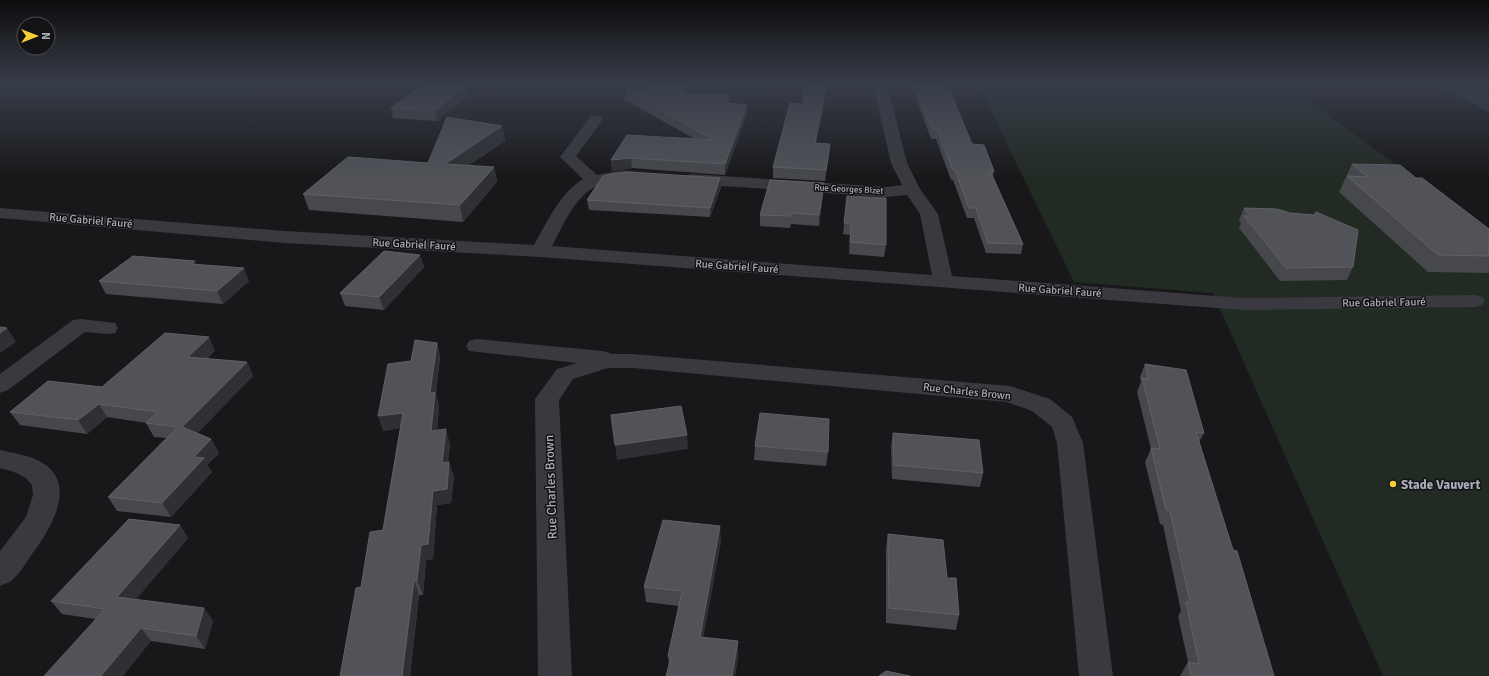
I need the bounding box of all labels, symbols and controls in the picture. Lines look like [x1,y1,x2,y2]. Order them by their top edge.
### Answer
north arrow [16,16,56,56]
text: N [39,32,52,40]
street label: Rue Georges Bizet [814,182,884,197]
street label: Rue Gabriel Fauré [49,210,133,231]
street label: Rue Gabriel Fauré [372,236,456,253]
street label: Rue Gabriel Fauré [695,257,779,276]
street label: Rue Gabriel Fauré [1018,281,1102,300]
street label: Rue Gabriel Fauré [1342,295,1426,310]
street label: Rue Charles Brown [922,380,1012,403]
street label: Rue Charles Brown [541,435,561,539]
place label: Stade Vauvert [1401,477,1480,493]
marker: Stade Vauvert [1388,479,1398,489]

